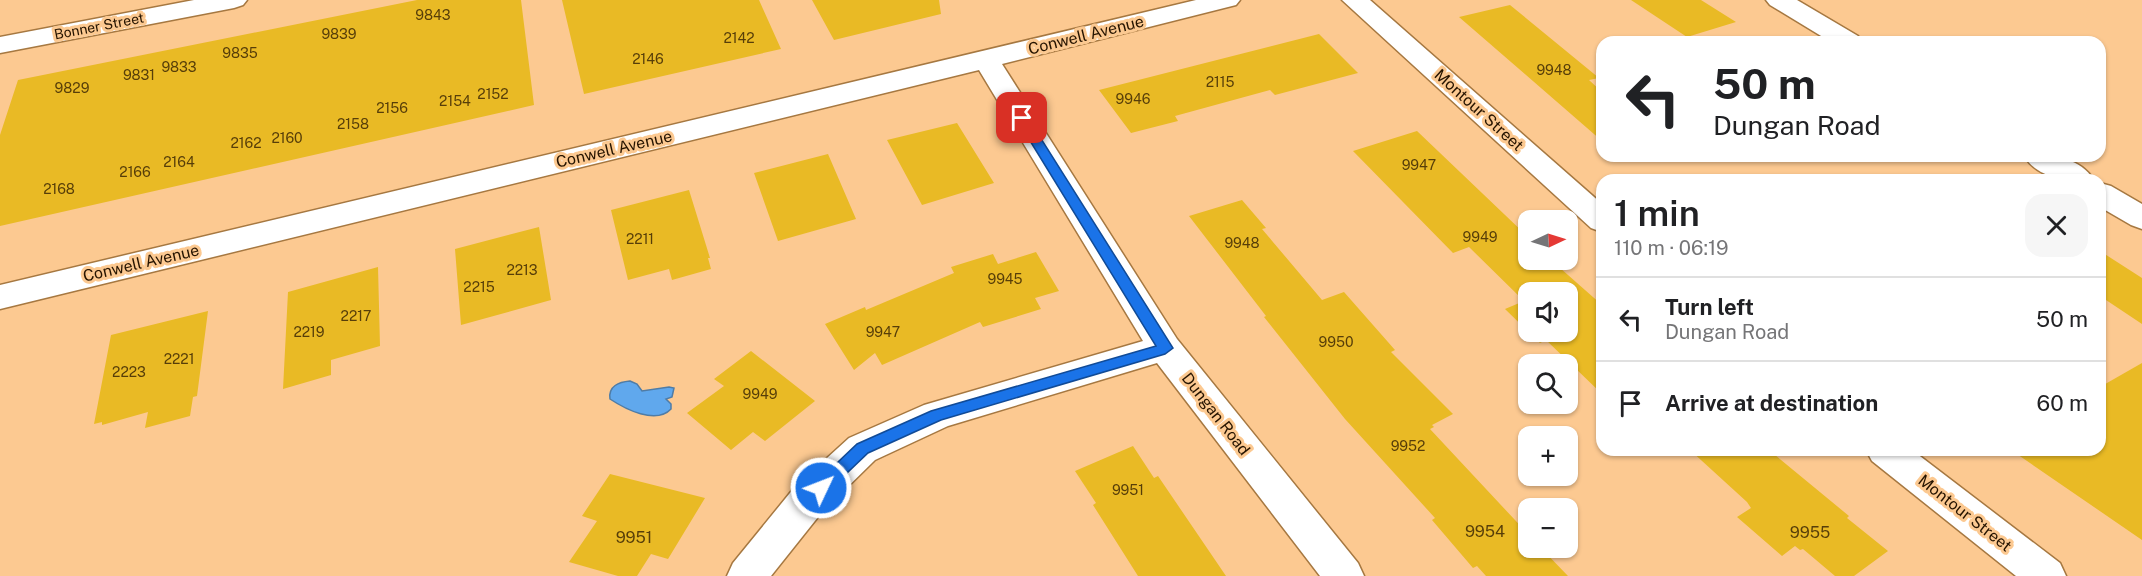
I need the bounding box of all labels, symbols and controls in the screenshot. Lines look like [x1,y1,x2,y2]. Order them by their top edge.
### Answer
house number: 9843 [415,7,451,23]
street label: Bonner Street [53,9,145,43]
street label: Conwell Avenue [1026,11,1146,59]
house number: 9839 [321,26,357,42]
house number: 2142 [723,30,755,46]
house number: 9835 [222,45,258,61]
house number: 2146 [632,51,664,67]
house number: 9833 [161,59,197,75]
text: 50 m [1713,59,1816,108]
icon: left [1614,60,1692,138]
house number: 9948 [1536,62,1572,78]
street label: Montour Street [1431,65,1527,155]
house number: 9831 [123,67,155,83]
house number: 2115 [1206,74,1234,90]
house number: 9829 [55,80,90,96]
house number: 2152 [477,86,509,102]
house number: 9946 [1116,91,1151,107]
pin [996,92,1047,143]
house number: 2154 [439,93,471,109]
house number: 2156 [376,100,408,116]
icon: arrive [1005,101,1038,134]
text: Dungan Road [1713,109,1881,141]
house number: 2158 [337,116,369,132]
street label: Conwell Avenue [554,126,674,172]
house number: 2160 [271,130,303,146]
house number: 2162 [230,135,262,151]
house number: 2164 [163,154,195,170]
house number: 9947 [1402,157,1436,173]
house number: 2166 [119,164,151,180]
house number: 2168 [43,181,75,197]
text: 1 min [1614,192,1700,234]
button: close [2025,194,2088,257]
north arrow [1518,210,1578,270]
map controls [1518,210,1578,558]
house number: 9949 [1463,229,1498,245]
house number: 2211 [626,231,654,247]
house number: 9948 [1224,235,1260,251]
text: 110 m · 06:19 [1614,236,1729,260]
street label: Conwell Avenue [81,240,201,286]
house number: 2213 [506,262,538,278]
house number: 9945 [987,271,1023,287]
house number: 2215 [463,279,495,295]
button: sound [1518,282,1578,342]
text: Turn left [1665,294,1754,320]
icon: left [1614,303,1647,336]
text: 50 m [2036,306,2088,332]
house number: 2217 [341,308,371,324]
text: Dungan Road [1665,320,1789,344]
house number: 2219 [293,324,325,340]
house number: 9947 [866,324,900,340]
house number: 9950 [1319,334,1353,350]
house number: 2221 [164,351,194,367]
button: search [1518,354,1578,414]
house number: 2223 [112,364,146,380]
street label: Dungan Road [1178,369,1254,459]
house number: 9949 [743,386,778,402]
icon: arrive [1614,387,1647,420]
text: Arrive at destination [1665,390,1878,416]
text: 60 m [2037,390,2088,416]
button: + [1518,426,1578,486]
house number: 9952 [1391,438,1425,454]
position arrow [789,456,853,520]
street label: Montour Street [1915,471,2015,555]
house number: 9951 [1112,482,1144,498]
button: − [1518,498,1578,558]
house number: 9954 [1465,522,1505,541]
house number: 9955 [1790,523,1830,542]
house number: 9951 [616,528,652,547]

